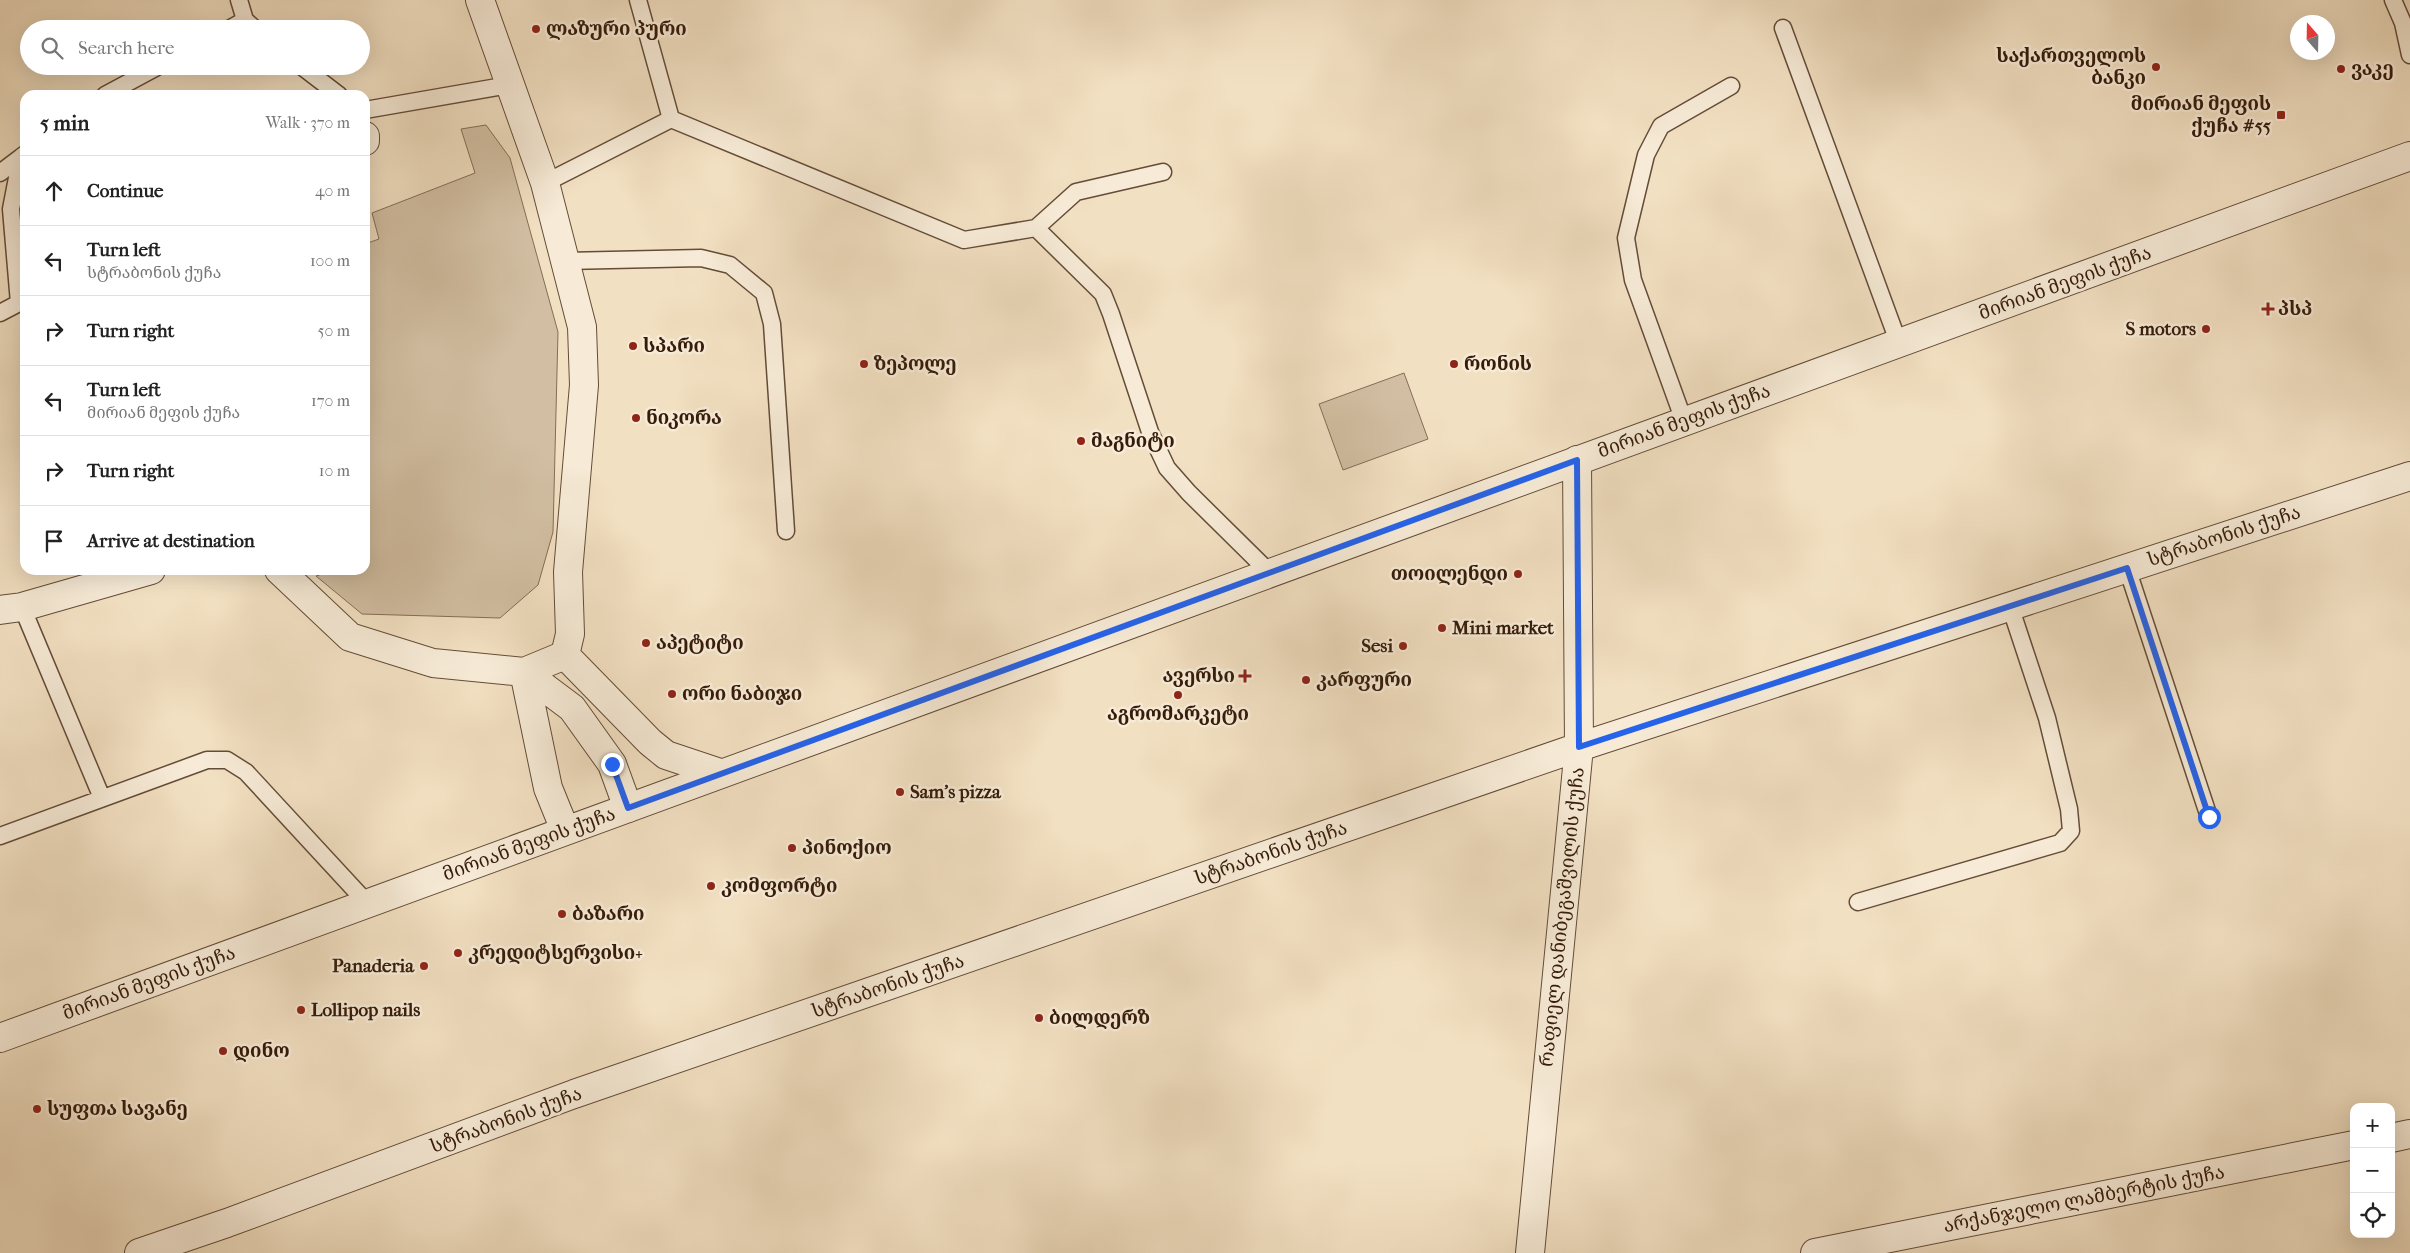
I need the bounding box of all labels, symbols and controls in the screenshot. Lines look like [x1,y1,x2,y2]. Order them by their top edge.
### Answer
north arrow [2290,15,2335,60]
place label: ლაზური პური [546,18,687,40]
search box [20,20,370,75]
marker: ლაზური პური [530,23,542,35]
icon: search [38,34,66,62]
text: Search here [78,37,174,59]
place label: საქართველოს ბანკი [1996,45,2146,89]
place label: ვაკე [2351,58,2394,80]
marker: საქართველოს ბანკი [2150,61,2162,73]
marker: ვაკე [2335,63,2347,75]
place label: მირიან მეფის ქუჩა #55 [2131,93,2271,137]
marker: მირიან მეფის ქუჩა #55 [2275,109,2287,121]
text: 5 min [40,111,89,135]
text: Walk · 370 m [265,113,350,132]
icon: ahead [40,177,68,205]
text: Continue [87,180,163,202]
text: 40 m [315,181,350,200]
text: Turn left [87,239,161,261]
street label: მირიან მეფის ქუჩა [1976,242,2154,324]
icon: left [40,247,68,275]
text: 100 m [310,251,350,270]
text: სტრაბონის ქუჩა [87,263,221,282]
place label: პსპ [2278,298,2312,320]
marker: პსპ [2262,303,2274,315]
icon: right [40,317,68,345]
place label: S motors [2125,318,2196,340]
text: Turn right [87,320,174,342]
text: 50 m [318,321,350,340]
marker: S motors [2200,323,2212,335]
place label: სპარი [643,335,705,357]
marker: სპარი [627,340,639,352]
place label: ზეპოლე [873,353,957,375]
place label: რონის [1464,353,1532,375]
marker: ზეპოლე [858,358,870,370]
marker: რონის [1448,358,1460,370]
text: Turn left [87,379,161,401]
street label: მირიან მეფის ქუჩა [1595,380,1773,462]
icon: left [40,387,68,415]
text: 170 m [311,391,350,410]
text: მირიან მეფის ქუჩა [87,403,240,422]
place label: ნიკორა [646,407,722,429]
marker: ნიკორა [630,412,642,424]
place label: მაგნიტი [1091,430,1175,452]
marker: მაგნიტი [1075,435,1087,447]
icon: right [40,457,68,485]
text: Turn right [87,460,174,482]
text: 10 m [319,461,350,480]
street label: სტრაბონის ქუჩა [2145,501,2303,571]
icon: arrive [40,527,68,555]
text: Arrive at destination [87,530,255,552]
place label: თოილენდი [1391,563,1508,585]
marker: თოილენდი [1512,568,1524,580]
place label: Mini market [1451,617,1554,639]
marker: Mini market [1436,622,1448,634]
place label: აპეტიტი [656,632,744,654]
place label: Sesi [1361,635,1393,657]
marker: აპეტიტი [640,637,652,649]
marker: Sesi [1397,640,1409,652]
place label: ავერსი [1163,665,1235,687]
place label: კარფური [1316,669,1412,691]
marker: ავერსი [1239,670,1251,682]
marker: კარფური [1300,674,1312,686]
place label: ორი ნაბიჯი [682,683,802,705]
marker: ორი ნაბიჯი [666,688,678,700]
marker: აგრომარკეტი [1172,689,1184,701]
place label: აგრომარკეტი [1107,703,1249,725]
route end [601,753,624,776]
street label: რაფიელ დანიბეგაშვილის ქუჩა [1535,766,1589,1068]
place label: Sam's pizza [910,781,1002,803]
marker: Sam's pizza [894,786,906,798]
street label: მირიან მეფის ქუჩა [440,803,618,885]
route start [2198,806,2221,829]
street label: სტრაბონის ქუჩა [1192,817,1350,889]
place label: პინოქიო [802,837,892,859]
marker: პინოქიო [786,842,798,854]
place label: კომფორტი [721,875,837,897]
marker: კომფორტი [705,880,717,892]
place label: ბაზარი [572,903,644,925]
marker: ბაზარი [556,908,568,920]
street label: მირიან მეფის ქუჩა [60,942,238,1024]
place label: კრედიტსერვისი+ [468,942,643,964]
marker: კრედიტსერვისი+ [452,947,464,959]
street label: სტრაბონის ქუჩა [809,950,967,1022]
place label: Panaderia [332,955,415,977]
marker: Panaderia [418,960,430,972]
place label: Lollipop nails [311,999,420,1021]
marker: Lollipop nails [295,1004,307,1016]
place label: ბილდერზ [1049,1007,1150,1029]
marker: ბილდერზ [1033,1012,1045,1024]
place label: დინო [233,1040,290,1062]
marker: დინო [217,1045,229,1057]
street label: სტრაბონის ქუჩა [427,1082,585,1158]
place label: სუფთა სავანე [47,1098,188,1120]
marker: სუფთა სავანე [31,1103,43,1115]
map controls [2350,1103,2395,1238]
button: + [2350,1103,2395,1148]
button: − [2350,1148,2395,1193]
street label: არქანჯელო ლამბერტის ქუჩა [1942,1161,2226,1237]
button: locate [2350,1193,2395,1238]

